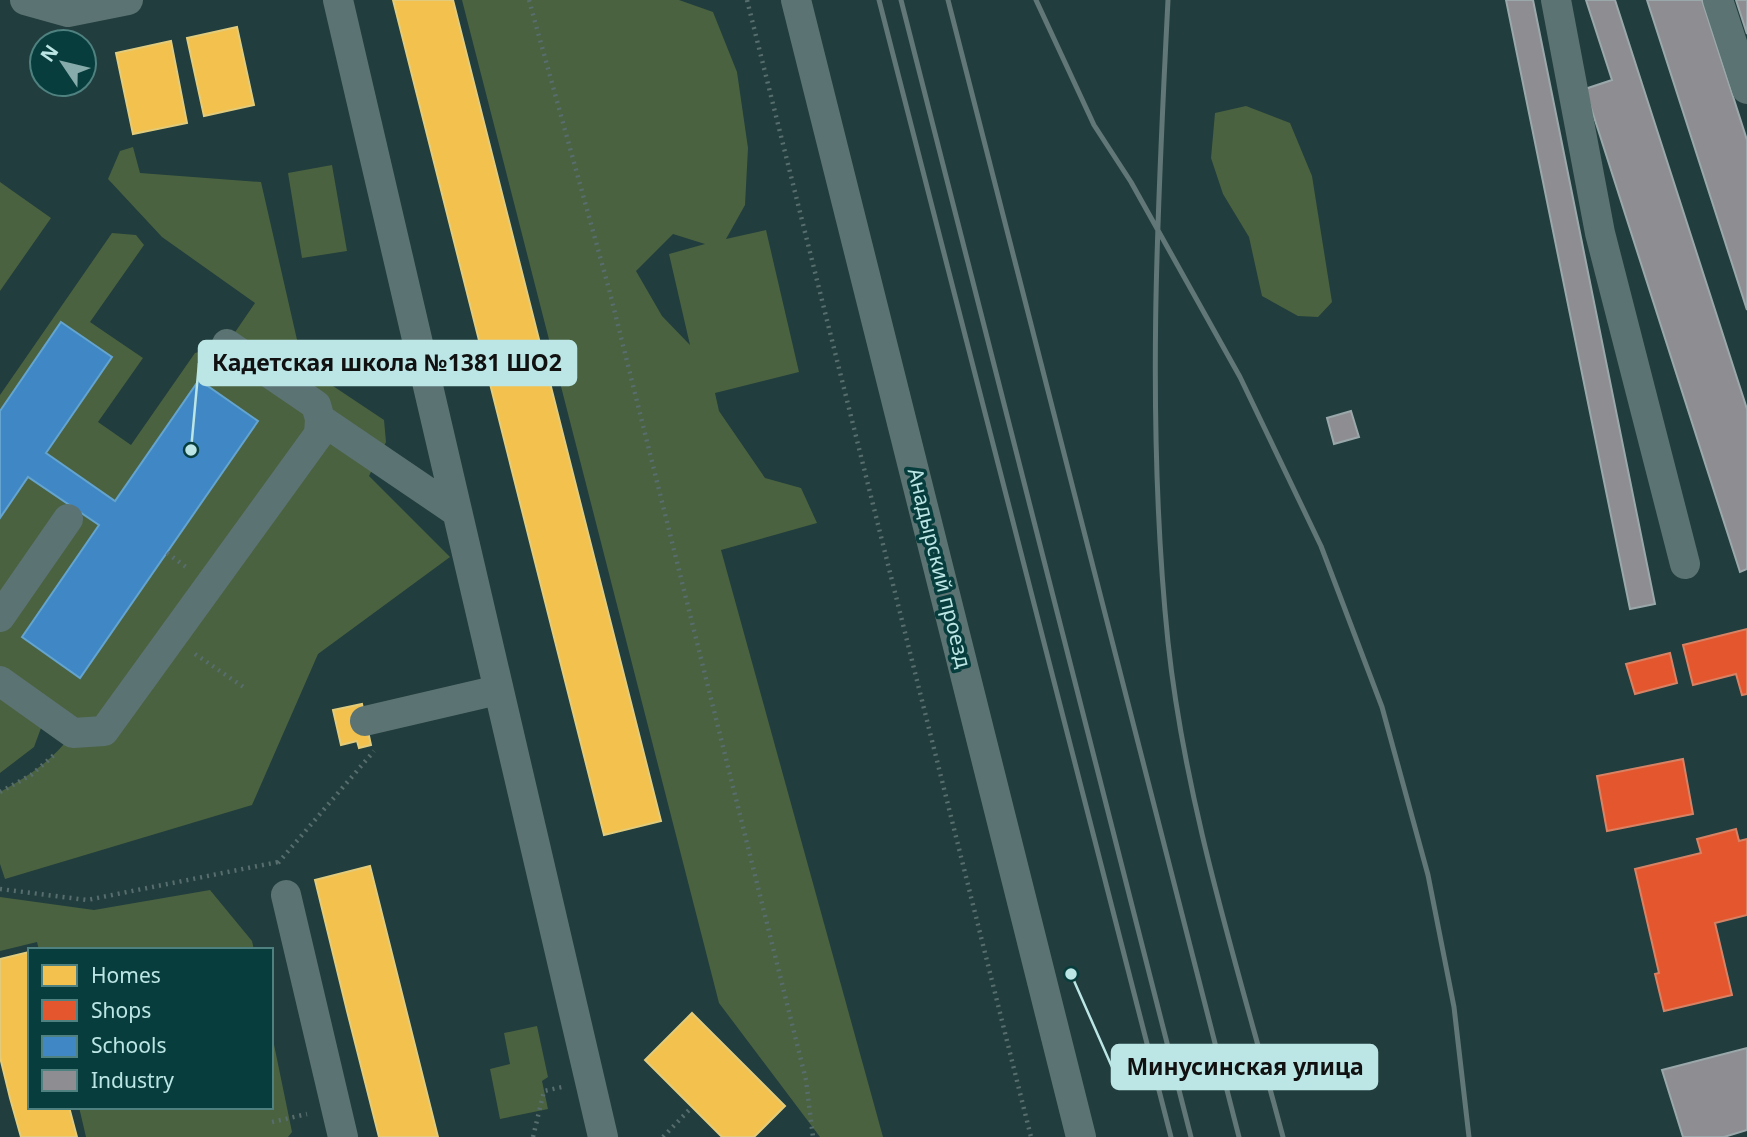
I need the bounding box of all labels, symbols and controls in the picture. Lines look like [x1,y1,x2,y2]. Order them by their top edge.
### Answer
north arrow [28,28,98,98]
text: N [34,39,64,67]
callout: Кадетская школа №1381 ШО2 [199,341,576,385]
text: Кадетская школа №1381 ШО2 [212,346,562,378]
street label: Анадырский проезд [902,465,978,671]
legend [28,948,273,1109]
text: Homes [91,961,161,989]
text: Shops [91,996,151,1024]
text: Schools [91,1031,166,1059]
callout: Минусинская улица [1112,1045,1377,1089]
text: Минусинская улица [1126,1050,1364,1082]
text: Industry [91,1066,174,1094]

